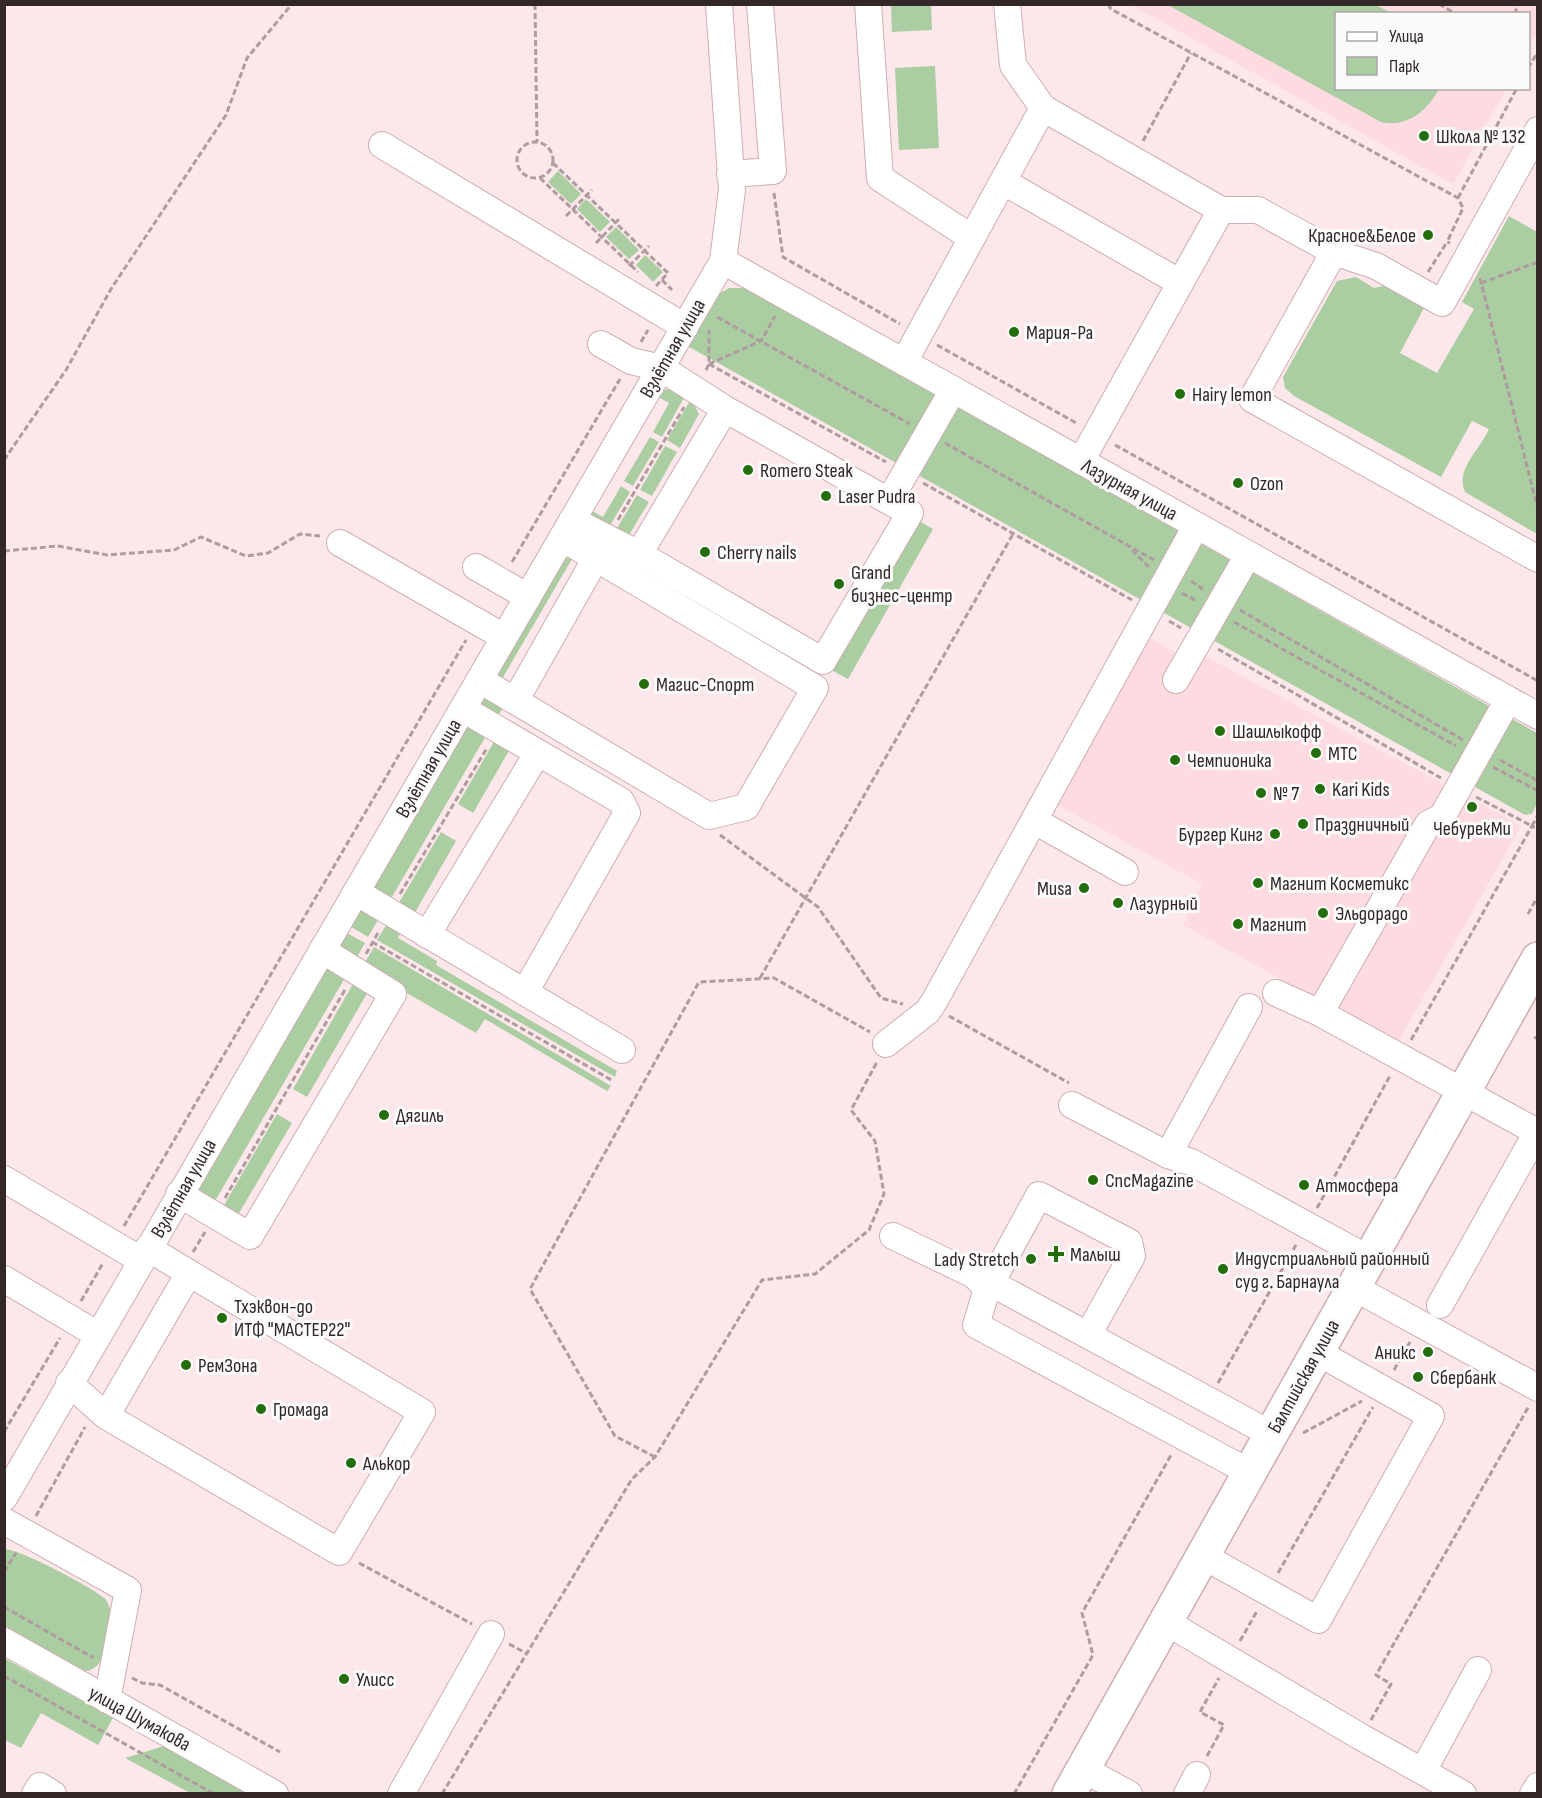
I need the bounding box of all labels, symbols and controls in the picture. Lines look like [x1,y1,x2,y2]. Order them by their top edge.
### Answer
legend [1335,12,1530,90]
text: Улица [1389,26,1424,47]
text: Парк [1389,56,1420,77]
place label: Школа № 132 [1436,125,1525,149]
marker: Школа № 132 [1417,129,1431,143]
place label: Красное&Белое [1308,224,1416,248]
marker: Красное&Белое [1421,228,1435,242]
street label: Взлётная улица [635,295,711,402]
place label: Мария-Ра [1026,321,1093,345]
marker: Мария-Ра [1007,325,1021,339]
place label: Hairy lemon [1192,383,1272,407]
marker: Hairy lemon [1173,387,1187,401]
street label: Лазурная улица [1077,453,1182,526]
place label: Romero Steak [760,459,853,483]
marker: Romero Steak [741,463,755,477]
place label: Ozon [1250,472,1284,496]
marker: Ozon [1231,476,1245,490]
place label: Laser Pudra [838,485,916,509]
marker: Laser Pudra [819,489,833,503]
place label: Cherry nails [717,541,797,565]
marker: Cherry nails [698,545,712,559]
place label: Grand бизнес-центр [851,561,953,608]
marker: Grand бизнес-центр [832,577,846,591]
place label: Магис-Спорт [656,673,754,697]
marker: Магис-Спорт [637,677,651,691]
street label: Взлётная улица [391,715,467,822]
place label: Шашлыкофф [1232,720,1322,744]
marker: Шашлыкофф [1213,724,1227,738]
place label: МТС [1328,742,1357,766]
marker: МТС [1309,746,1323,760]
place label: Чемпионика [1187,749,1272,773]
marker: Чемпионика [1168,753,1182,767]
place label: Kari Kids [1332,778,1390,802]
place label: № 7 [1273,782,1299,806]
marker: Kari Kids [1313,782,1327,796]
marker: № 7 [1254,786,1268,800]
marker: ЧебурекМи [1465,800,1479,814]
place label: Праздничный [1315,813,1409,837]
marker: Праздничный [1296,817,1310,831]
place label: ЧебурекМи [1433,817,1511,841]
place label: Бургер Кинг [1179,823,1263,847]
marker: Бургер Кинг [1268,827,1282,841]
place label: Магнит Косметикс [1270,872,1409,896]
marker: Магнит Косметикс [1251,876,1265,890]
place label: Musa [1037,877,1072,901]
marker: Musa [1077,881,1091,895]
place label: Лазурный [1129,892,1198,916]
marker: Лазурный [1111,896,1125,910]
place label: Эльдорадо [1335,902,1408,926]
marker: Эльдорадо [1316,906,1330,920]
place label: Магнит [1250,913,1307,937]
marker: Магнит [1231,917,1245,931]
place label: Дягиль [396,1104,444,1128]
marker: Дягиль [377,1108,391,1122]
street label: Взлётная улица [146,1135,222,1242]
place label: CncMagazine [1105,1169,1194,1193]
marker: CncMagazine [1086,1173,1100,1187]
place label: Атмосфера [1315,1174,1399,1198]
marker: Атмосфера [1297,1178,1311,1192]
place label: Малыш [1070,1243,1121,1267]
marker: Малыш [1047,1245,1065,1263]
place label: Индустриальный районный суд г. Барнаула [1235,1247,1430,1294]
place label: Lady Stretch [934,1248,1019,1272]
marker: Lady Stretch [1024,1252,1038,1266]
marker: Индустриальный районный суд г. Барнаула [1216,1262,1230,1276]
place label: Тхэквон-до ИТФ "МАСТЕР22" [234,1295,350,1342]
marker: Тхэквон-до ИТФ "МАСТЕР22" [215,1311,229,1325]
street label: Балтийская улица [1263,1315,1345,1437]
place label: Аникс [1374,1341,1416,1365]
marker: Аникс [1421,1345,1435,1359]
place label: РемЗона [198,1354,257,1378]
marker: РемЗона [179,1358,193,1372]
place label: Сбербанк [1430,1366,1497,1390]
marker: Сбербанк [1411,1370,1425,1384]
place label: Громада [273,1398,329,1422]
marker: Громада [254,1402,268,1416]
place label: Алькор [362,1452,411,1476]
marker: Алькор [344,1456,358,1470]
place label: Улисс [356,1668,394,1692]
marker: Улисс [337,1672,351,1686]
street label: улица Шумакова [84,1681,195,1757]

